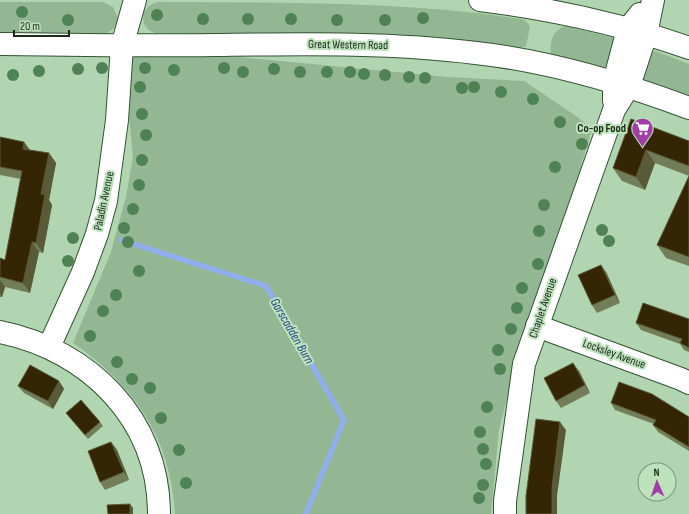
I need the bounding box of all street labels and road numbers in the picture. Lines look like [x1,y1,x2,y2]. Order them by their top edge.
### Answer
street label: Great Western Road [308,37,388,53]
street label: Paladin Avenue [90,170,118,232]
street label: Chaplet Avenue [526,276,560,340]
street label: Locksley Avenue [581,336,648,372]

